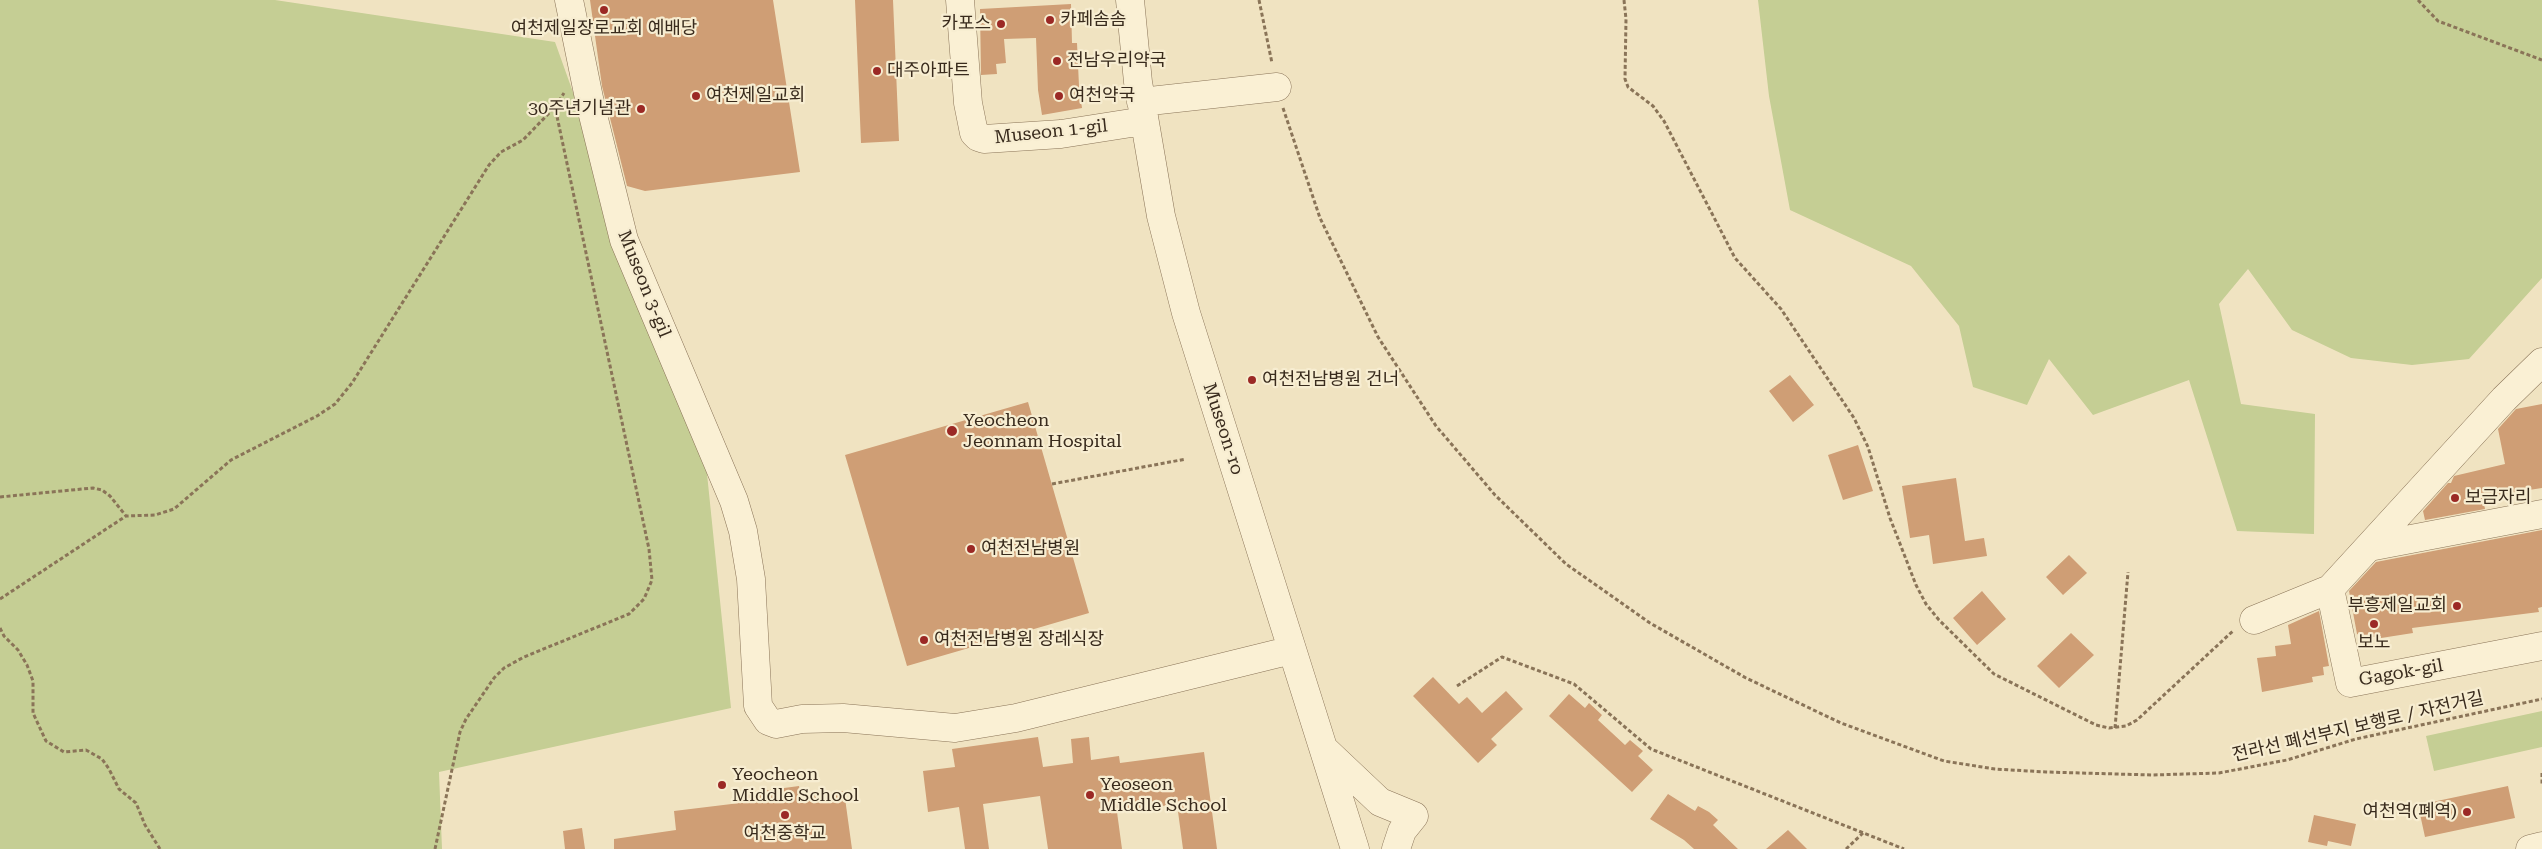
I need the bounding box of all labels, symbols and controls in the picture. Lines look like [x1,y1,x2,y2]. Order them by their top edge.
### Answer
marker: 여천제일장로교회 예배당 [598,4,610,16]
place label: 카페솜솜 [1060,9,1126,31]
place label: 카포스 [941,13,991,35]
marker: 카페솜솜 [1044,14,1056,26]
place label: 여천제일장로교회 예배당 [511,18,697,40]
marker: 카포스 [995,18,1007,30]
place label: 전남우리약국 [1067,50,1166,72]
marker: 전남우리약국 [1051,55,1063,67]
place label: 대주아파트 [887,60,970,82]
marker: 대주아파트 [871,65,883,77]
place label: 여천제일교회 [706,85,805,107]
place label: 여천약국 [1069,85,1135,107]
marker: 여천제일교회 [690,90,702,102]
marker: 여천약국 [1053,90,1065,102]
place label: 30주년기념관 [528,98,631,120]
marker: 30주년기념관 [635,103,647,115]
street label: Museon 1-gil [993,115,1109,149]
street label: Museon 3-gil [613,227,675,341]
place label: 여천전남병원 건너 [1262,369,1399,391]
marker: 여천전남병원 건너 [1246,374,1258,386]
street label: Museon-ro [1198,380,1248,478]
place label: Yeocheon Jeonnam Hospital [963,410,1122,452]
marker: Yeocheon Jeonnam Hospital [945,424,959,438]
place label: 보금자리 [2465,487,2531,509]
marker: 보금자리 [2449,492,2461,504]
place label: 여천전남병원 [981,538,1080,560]
marker: 여천전남병원 [965,543,977,555]
place label: 부흥제일교회 [2348,595,2447,617]
marker: 부흥제일교회 [2451,600,2463,612]
marker: 보노 [2368,618,2380,630]
place label: 여천전남병원 장례식장 [934,629,1104,651]
place label: 보노 [2357,632,2391,654]
marker: 여천전남병원 장례식장 [918,634,930,646]
street label: Gagok-gil [2357,655,2445,691]
street label: 전라선 폐선부지 보행로 / 자전거길 [2230,688,2486,766]
place label: Yeocheon Middle School [732,764,859,806]
place label: Yeoseon Middle School [1100,774,1227,816]
marker: Yeocheon Middle School [716,779,728,791]
marker: Yeoseon Middle School [1084,789,1096,801]
place label: 여천역(폐역) [2362,801,2457,823]
marker: 여천역(폐역) [2461,806,2473,818]
marker: 여천중학교 [779,809,791,821]
place label: 여천중학교 [744,823,826,845]

